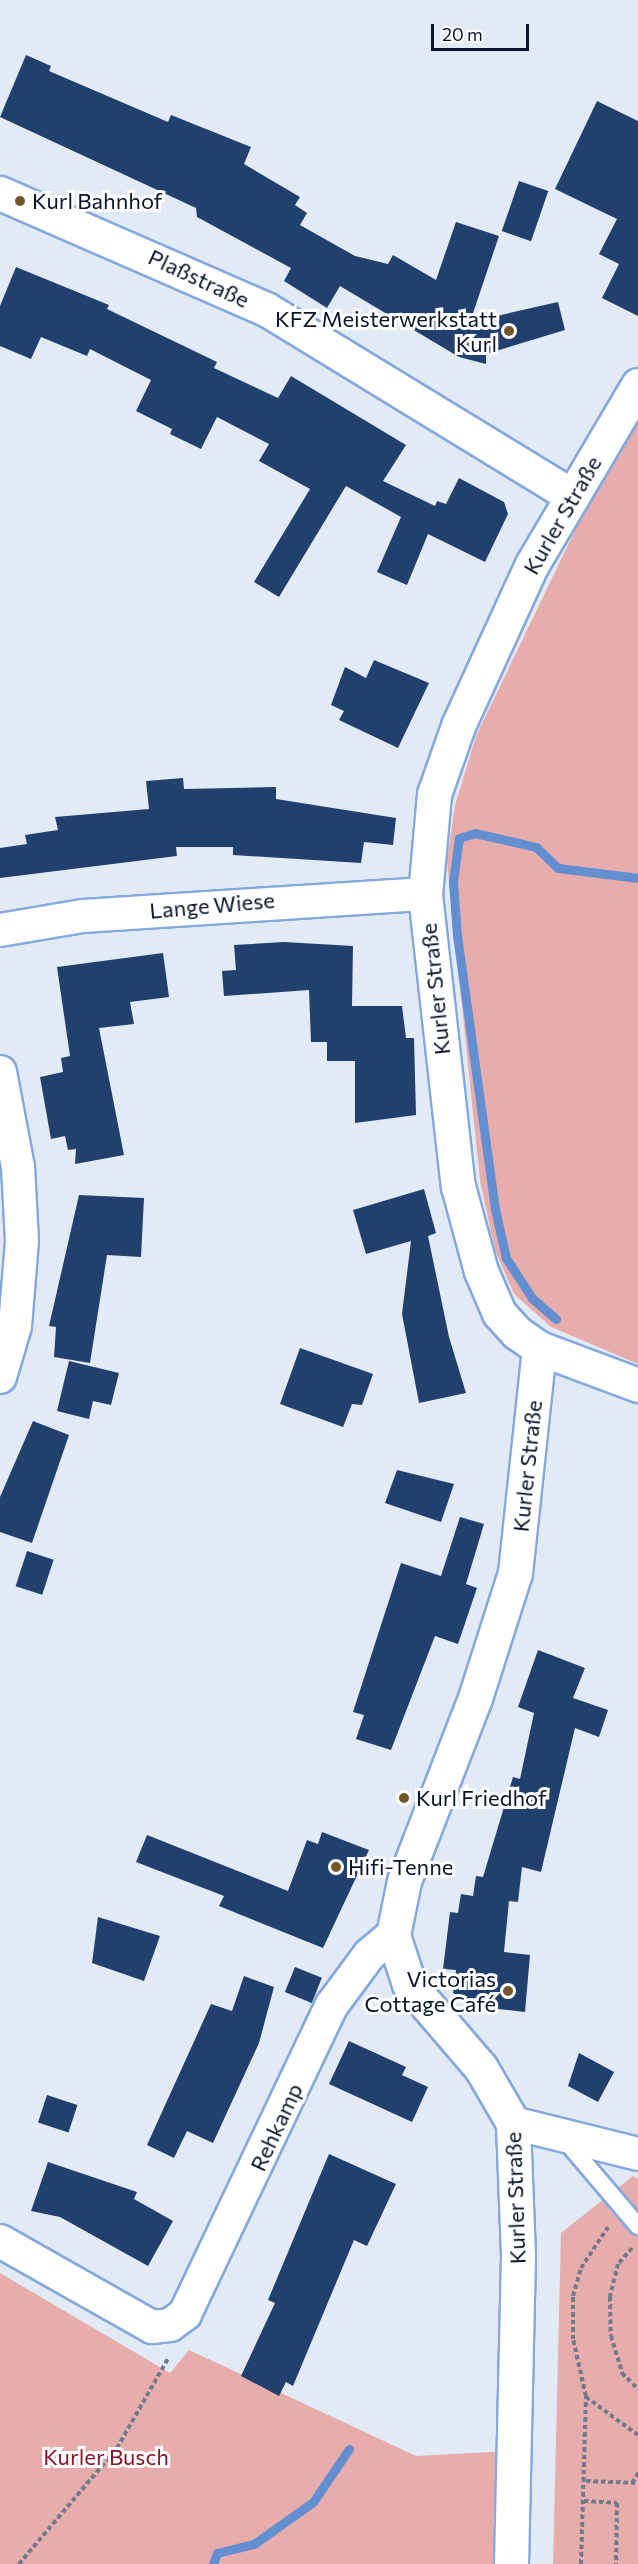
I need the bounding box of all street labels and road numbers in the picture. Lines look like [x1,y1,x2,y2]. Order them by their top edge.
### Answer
street label: Plaßstraße [144,243,254,313]
street label: Kurler Straße [517,451,607,579]
street label: Lange Wiese [148,886,276,924]
street label: Kurler Straße [415,922,455,1056]
street label: Kurler Straße [507,1399,547,1533]
street label: Rehkamp [244,2079,308,2175]
street label: Kurler Straße [499,2131,531,2265]

